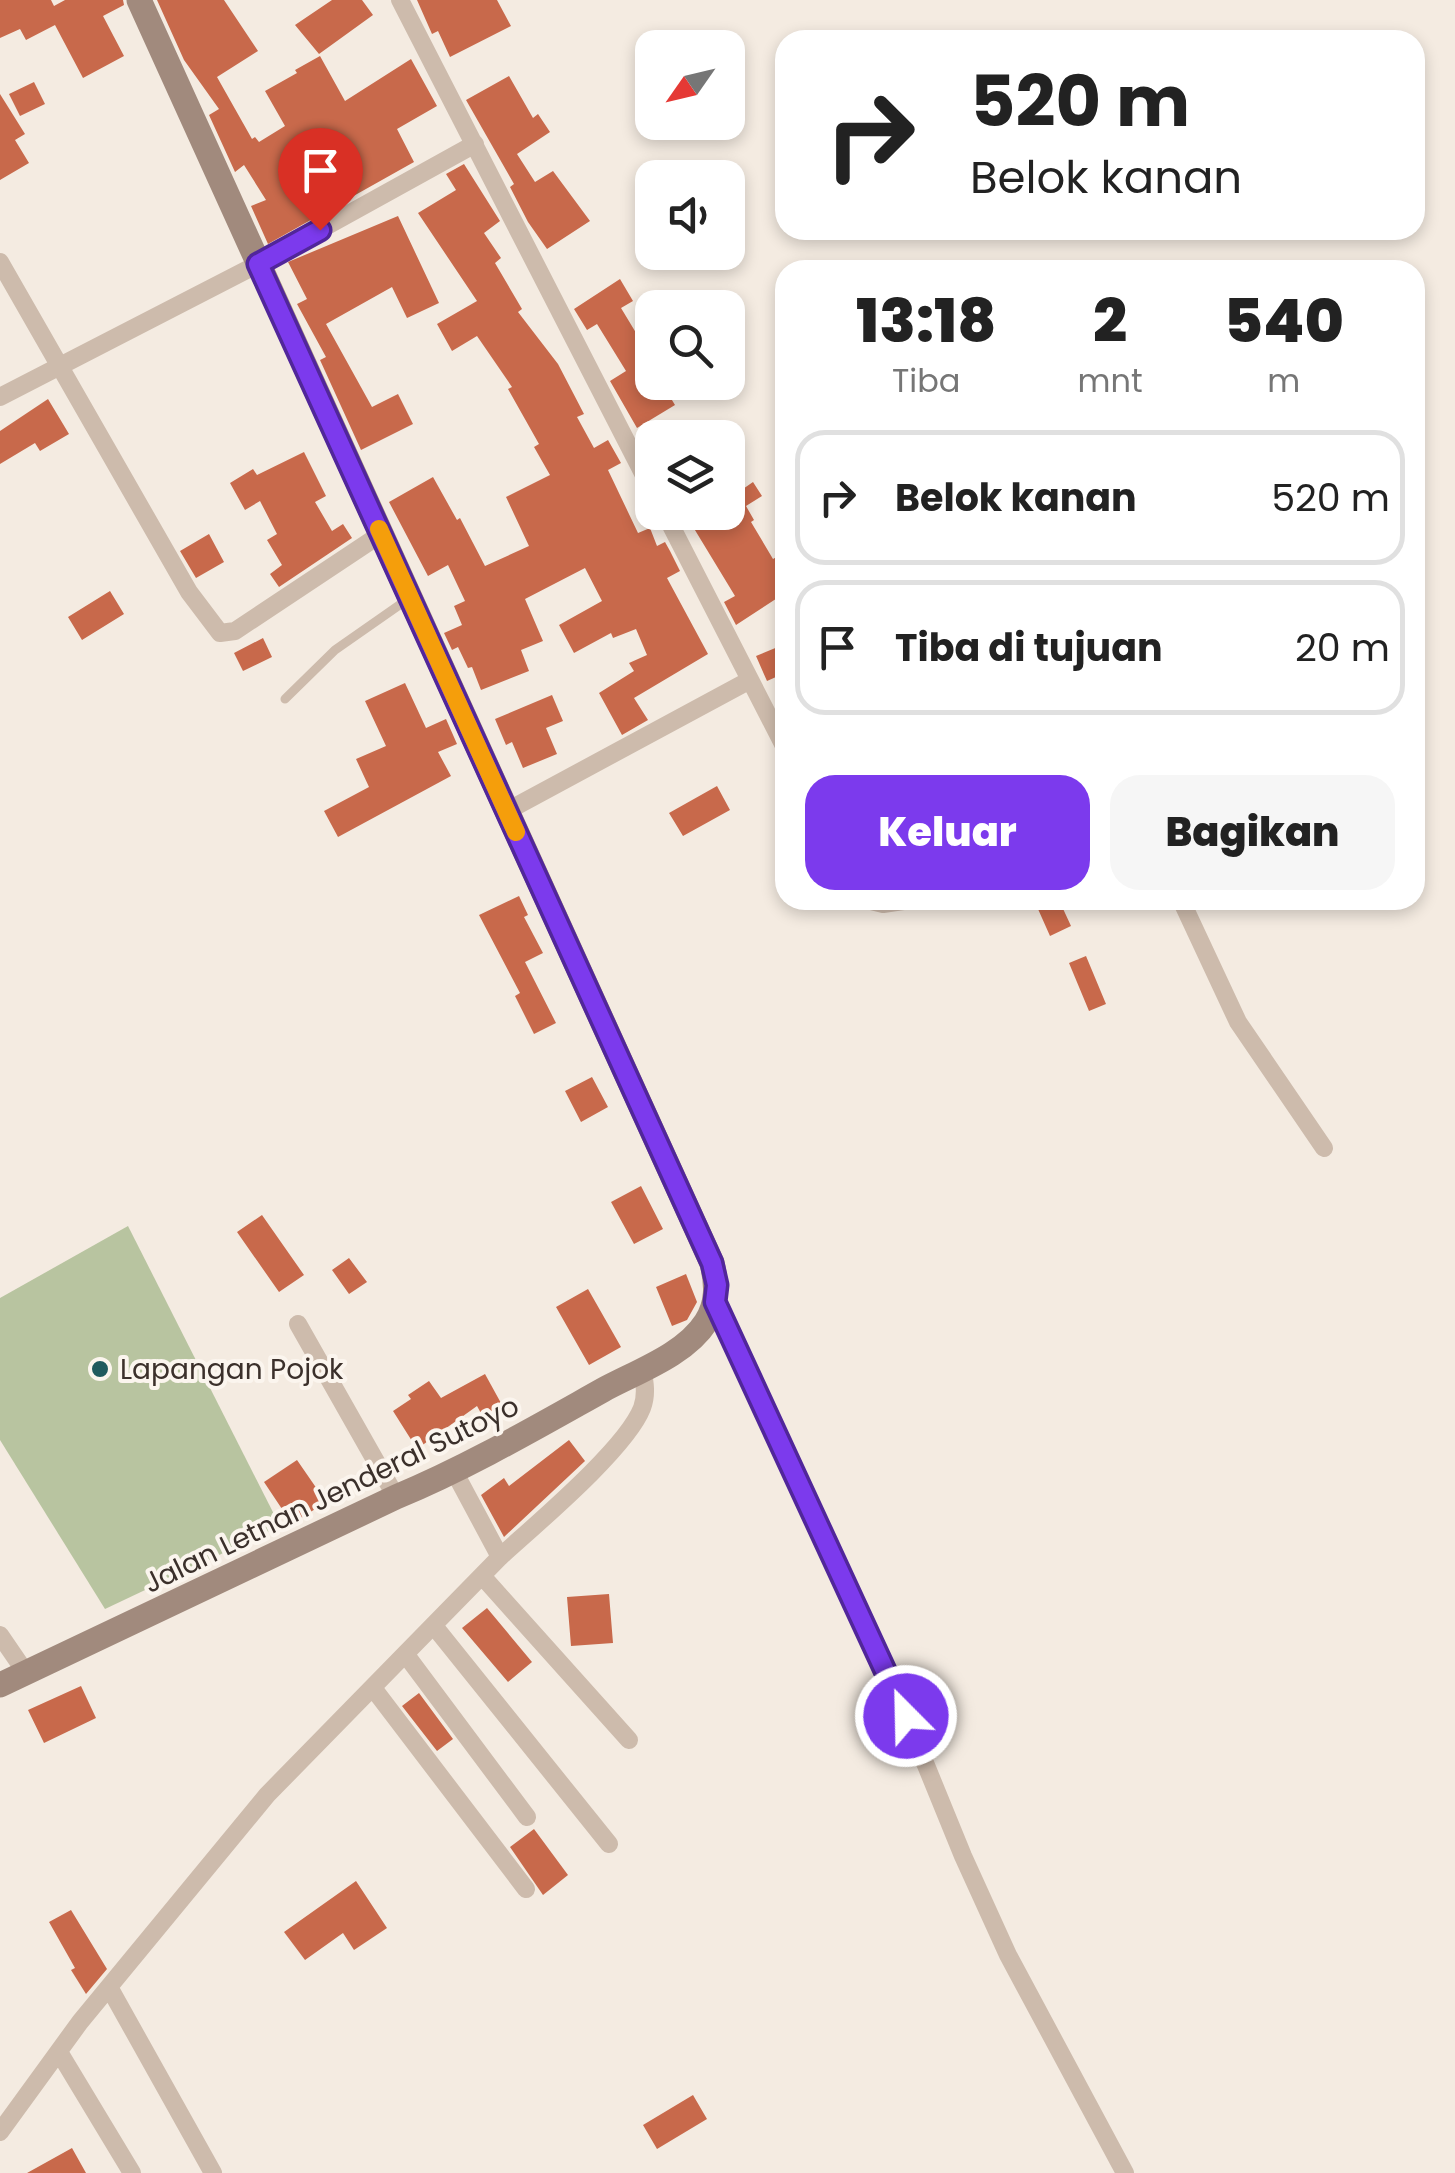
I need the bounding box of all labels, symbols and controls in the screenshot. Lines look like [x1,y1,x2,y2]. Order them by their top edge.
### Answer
north arrow [635,30,745,140]
map controls [635,30,745,530]
text: 520 m [970,52,1190,151]
icon: right [805,70,935,200]
pin [278,128,363,231]
icon: arrive [293,143,348,198]
text: Belok kanan [970,146,1242,209]
button: sound [635,160,745,270]
text: 13:18 [856,279,996,363]
text: 2 [1093,279,1127,363]
text: 540 [1224,279,1344,363]
button: search [635,290,745,400]
text: Tiba [892,358,960,403]
text: mnt [1078,358,1143,403]
text: m [1267,358,1300,403]
button: layers [635,420,745,530]
icon: right [810,470,865,525]
text: Belok kanan [895,471,1137,524]
text: 520 m [1271,471,1390,524]
icon: arrive [810,620,865,675]
text: Tiba di tujuan [895,621,1163,674]
text: 20 m [1295,621,1390,674]
button: Keluar [805,775,1090,890]
button: Bagikan [1110,775,1395,890]
place label: Lapangan Pojok [120,1350,344,1389]
marker: Lapangan Pojok [89,1358,111,1380]
street label: Jalan Letnan Jenderal Sutoyo [137,1386,525,1603]
position arrow [854,1664,958,1768]

